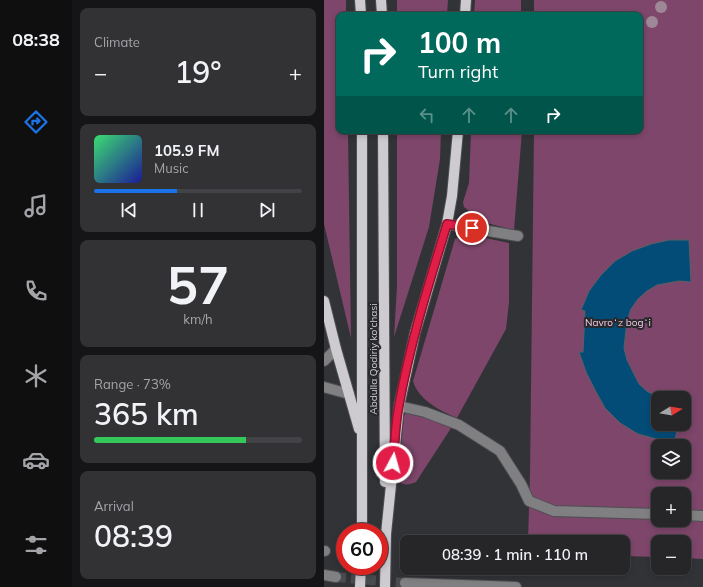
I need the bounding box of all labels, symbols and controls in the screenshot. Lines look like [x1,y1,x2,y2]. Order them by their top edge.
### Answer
text: 100 m [418,25,501,60]
text: 08:38 [12,28,60,51]
icon: right [352,28,404,80]
text: Climate [94,34,140,50]
text: 19° [174,53,222,91]
text: − [94,59,107,87]
text: + [289,59,302,87]
text: Turn right [418,60,498,83]
icon: left [416,104,438,126]
icon: ahead [458,104,480,126]
icon: ahead [500,104,522,126]
icon: right [542,104,564,126]
icon: directions [22,108,50,136]
text: 105.9 FM [154,141,219,160]
text: Music [154,160,189,176]
icon: music [22,192,50,220]
icon: previous [118,199,140,221]
icon: pause [187,199,209,221]
icon: next [256,199,278,221]
pin [455,211,489,245]
icon: arrive [461,217,483,239]
text: 57 [167,252,229,317]
icon: phone [22,277,50,305]
street label: Abdulla Qodiriy ko'chasi [367,303,380,415]
text: km/h [183,311,213,327]
park label: Navroʻz bogʻi [585,316,651,329]
icon: climate [22,362,50,390]
text: Range · 73% [94,376,171,392]
north arrow [651,391,691,431]
map controls [651,391,691,575]
text: 365 km [94,395,199,433]
button: layers [651,439,691,479]
position arrow [372,442,414,484]
icon: car [22,446,50,474]
button: + [651,487,691,527]
text: Arrival [94,498,134,514]
text: 08:39 [94,517,173,555]
speed limit sign: 60 [336,523,388,575]
icon: filters [22,531,50,559]
button: − [651,535,691,575]
text: 08:39 · 1 min · 110 m [442,545,588,564]

